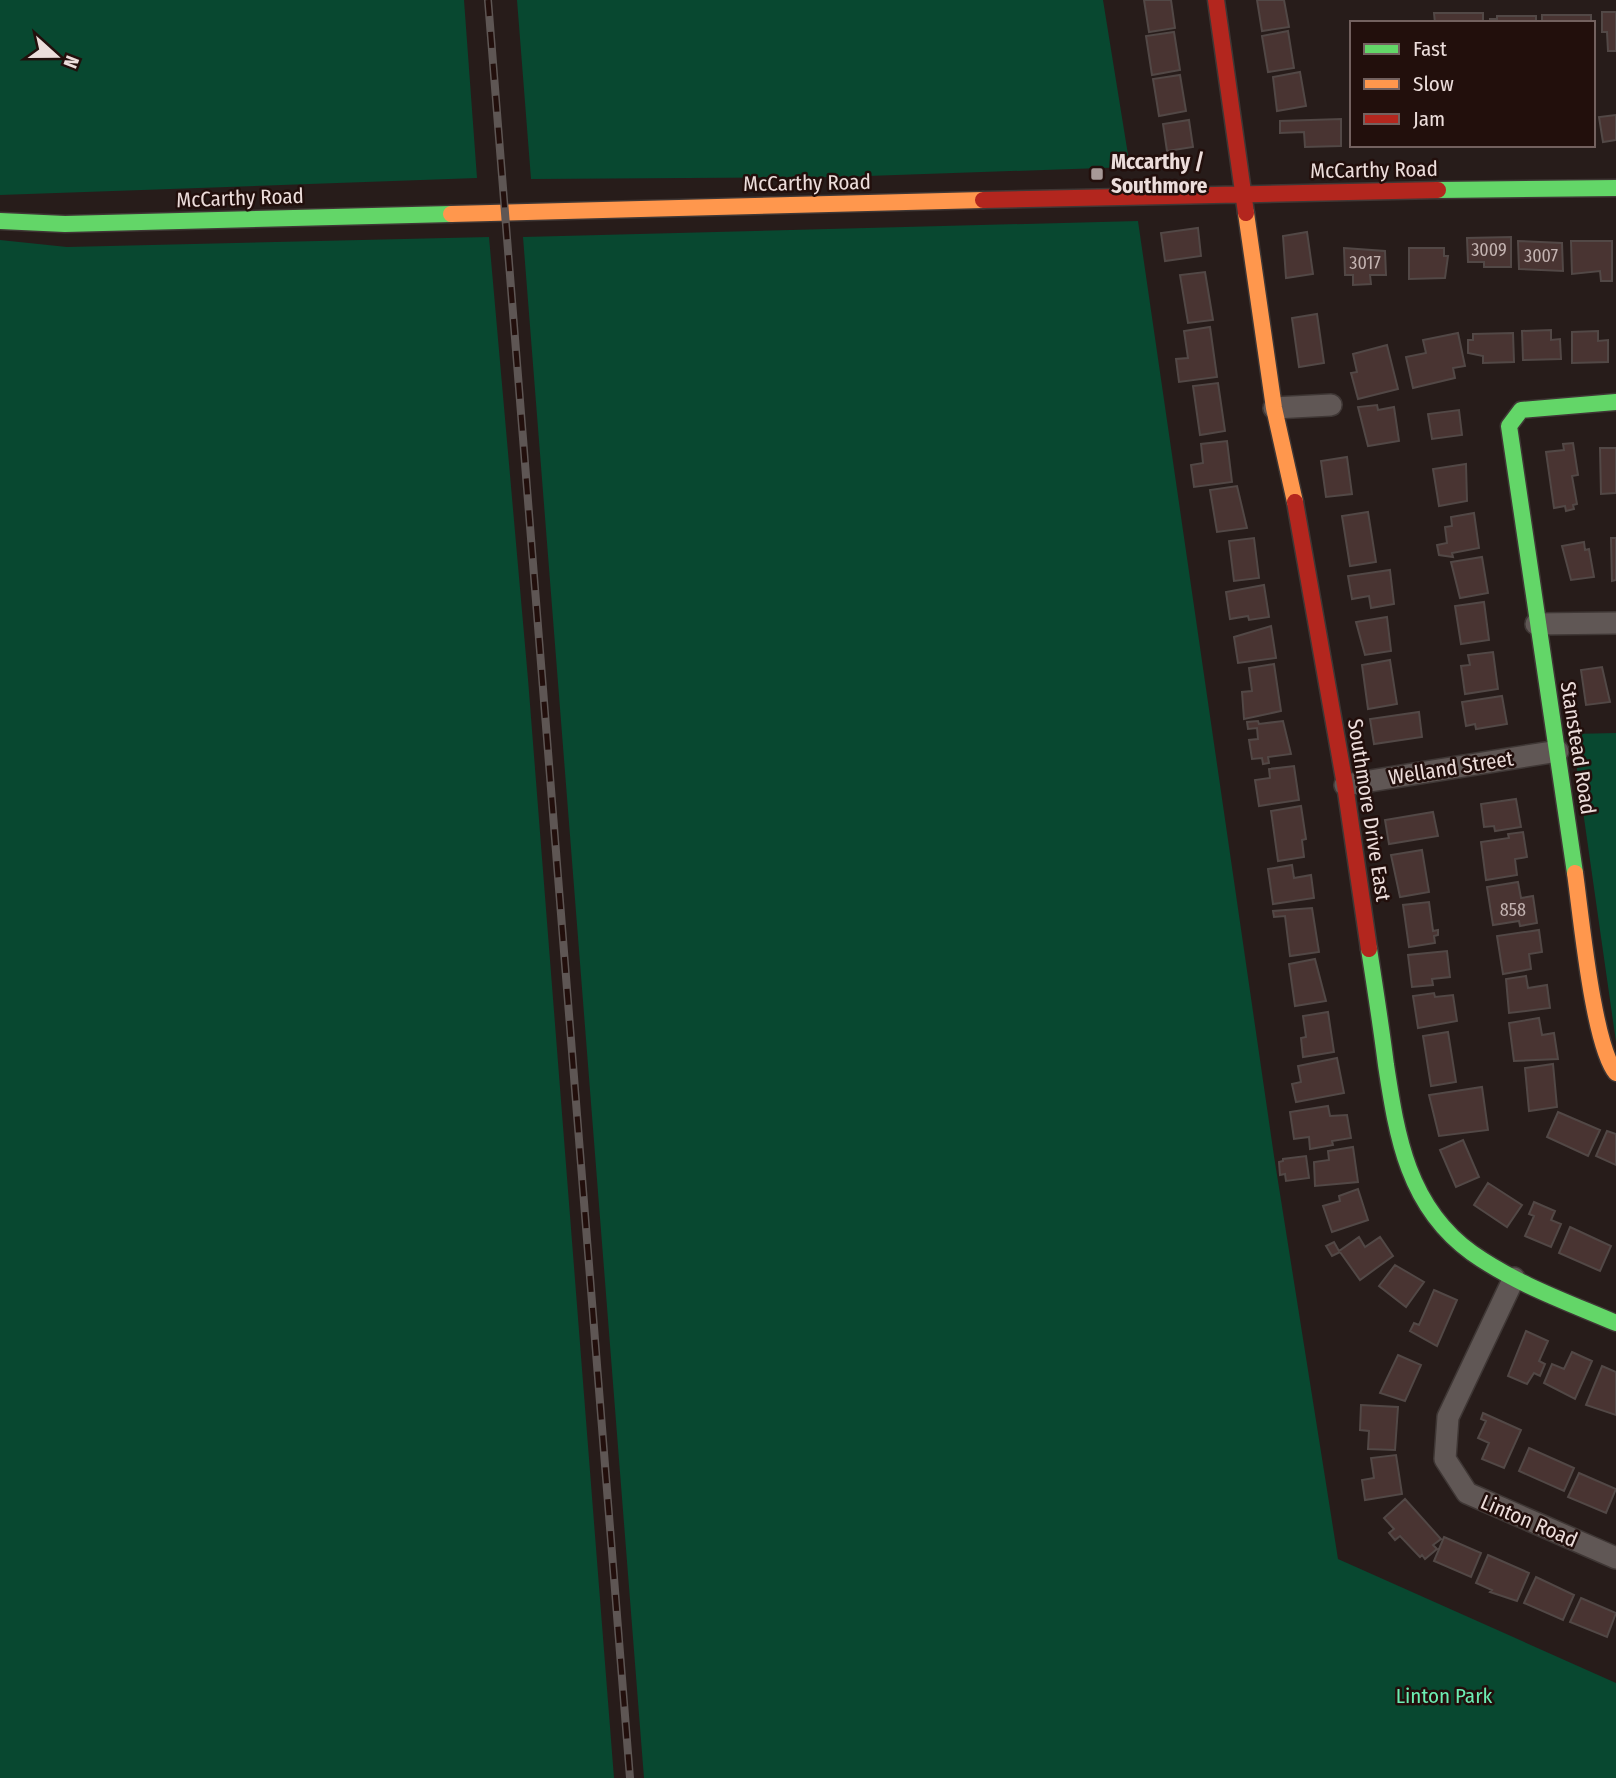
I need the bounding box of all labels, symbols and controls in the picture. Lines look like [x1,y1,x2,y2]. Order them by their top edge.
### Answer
north arrow [21,21,91,91]
legend [1350,21,1595,147]
text: Fast [1413,36,1447,62]
text: N [59,52,84,71]
text: Slow [1413,71,1454,97]
text: Jam [1413,106,1445,132]
place label: Mccarthy / Southmore [1111,149,1208,199]
street label: McCarthy Road [1310,156,1438,184]
marker: Mccarthy / Southmore [1089,166,1105,182]
street label: McCarthy Road [743,169,871,197]
street label: McCarthy Road [176,183,304,213]
house number: 3009 [1471,239,1507,261]
house number: 3007 [1524,245,1558,267]
house number: 3017 [1349,252,1381,274]
street label: Stanstead Road [1555,680,1601,816]
street label: Southmore Drive East [1342,717,1396,903]
street label: Welland Street [1387,745,1515,791]
house number: 858 [1500,899,1526,921]
street label: Linton Road [1477,1489,1581,1553]
park label: Linton Park [1396,1683,1492,1709]

